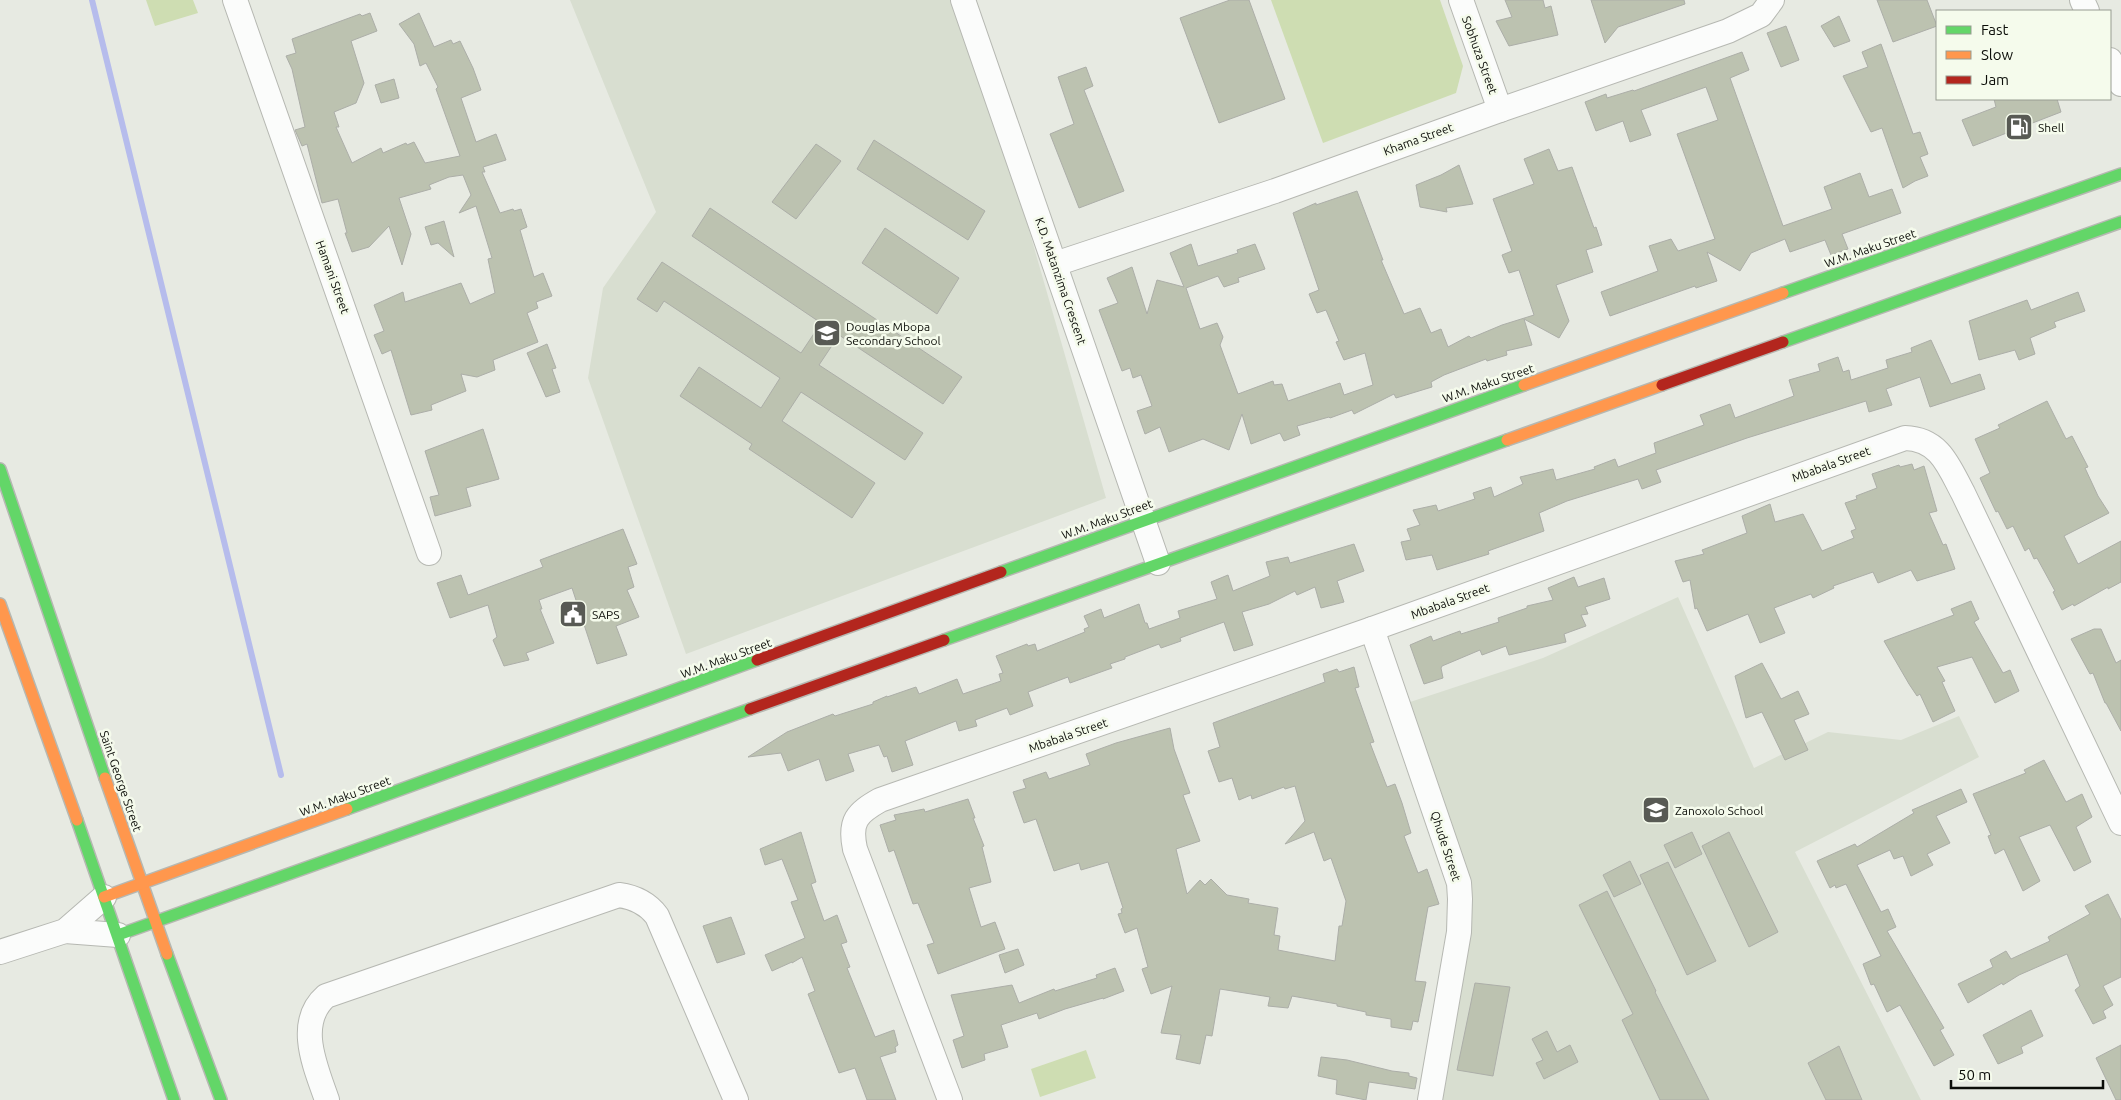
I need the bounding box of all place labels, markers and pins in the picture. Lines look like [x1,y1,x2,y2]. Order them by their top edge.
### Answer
fuel station icon: Shell [2004,112,2034,142]
place label: Shell [2038,121,2064,134]
school or university icon: Douglas Mbopa Secondary School [812,318,842,348]
place label: Douglas Mbopa Secondary School [846,320,941,347]
public building icon: SAPS [558,599,588,629]
place label: SAPS [592,608,620,621]
school or university icon: Zanoxolo School [1641,795,1671,825]
place label: Zanoxolo School [1675,804,1763,817]

